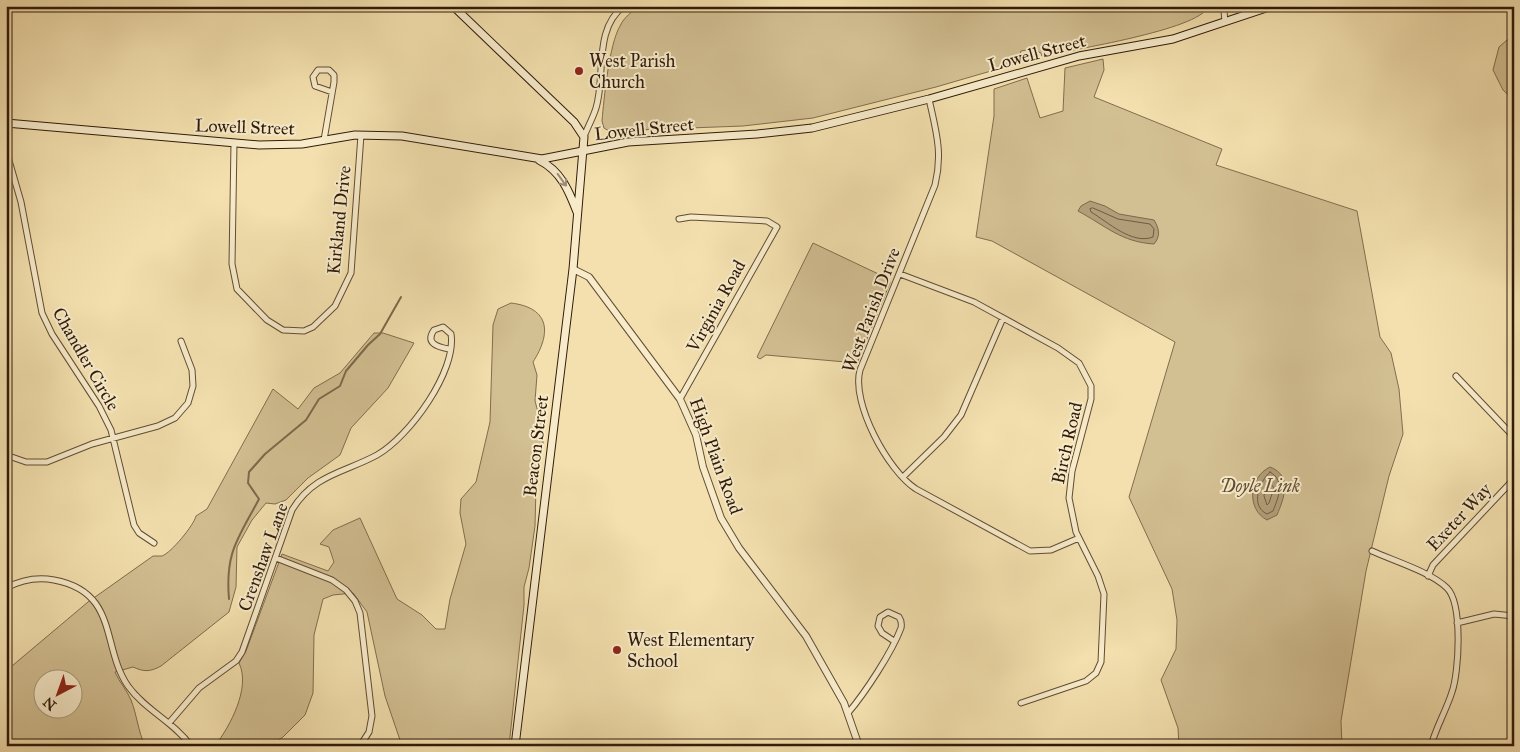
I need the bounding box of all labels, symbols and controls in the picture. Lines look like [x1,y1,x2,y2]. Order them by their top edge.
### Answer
street label: Lowell Street [986,29,1089,77]
place label: West Parish Church [589,50,676,93]
marker: West Parish Church [573,65,585,77]
street label: Lowell Street [593,113,695,145]
street label: Lowell Street [195,114,296,140]
street label: Kirkland Drive [322,164,356,276]
one-way arrow [557,173,567,187]
street label: West Parish Drive [837,244,905,376]
street label: Virginia Road [681,256,751,357]
street label: Chandler Circle [48,304,124,414]
street label: Beacon Street [519,393,553,498]
street label: High Plain Road [684,395,747,518]
street label: Birch Road [1047,400,1087,486]
park label: Doyle Link [1220,475,1300,497]
street label: Exeter Way [1422,478,1496,555]
street label: Crenshaw Lane [233,500,293,614]
place label: West Elementary School [627,629,755,672]
marker: West Elementary School [611,644,623,656]
north arrow [32,670,82,720]
text: N [40,693,60,714]

